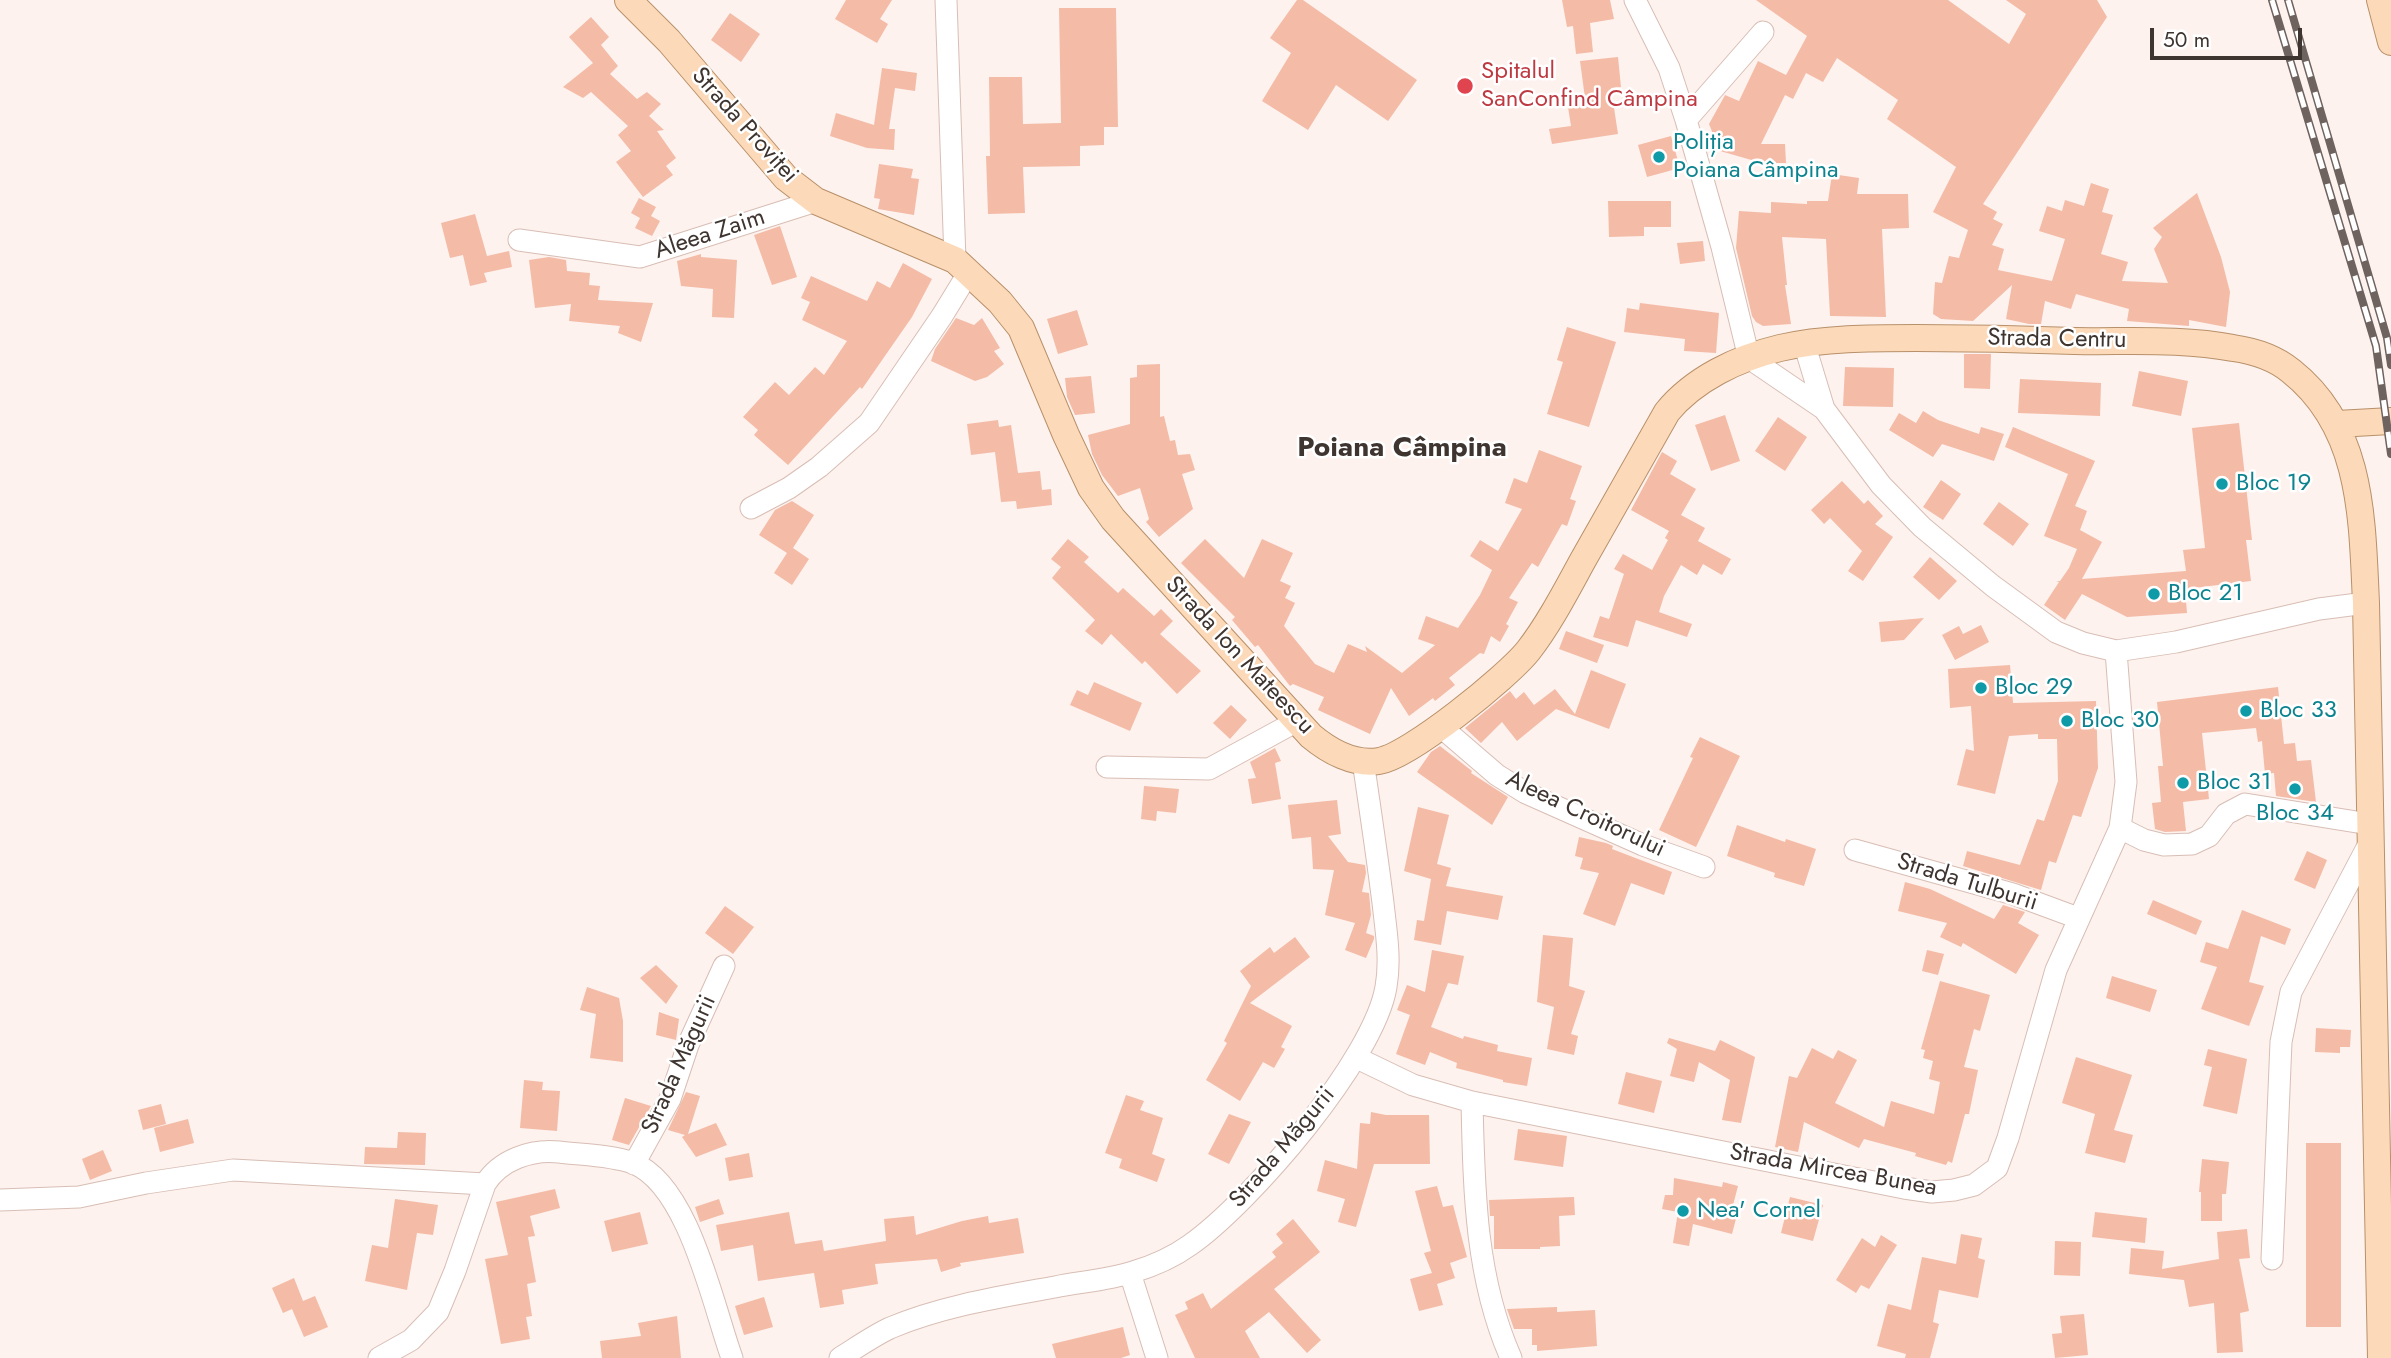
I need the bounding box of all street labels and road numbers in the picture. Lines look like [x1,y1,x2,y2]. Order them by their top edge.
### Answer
street label: Strada Proviței [685,62,803,190]
street label: Aleea Zaim [651,204,769,266]
street label: Strada Centru [1987,324,2127,356]
street label: Strada Ion Mateescu [1159,571,1319,741]
street label: Aleea Croitorului [1501,765,1669,865]
street label: Strada Tulburii [1893,848,2041,918]
street label: Strada Măgurii [637,991,723,1139]
street label: Strada Măgurii [1224,1082,1342,1214]
street label: Strada Mircea Bunea [1727,1139,1939,1203]

